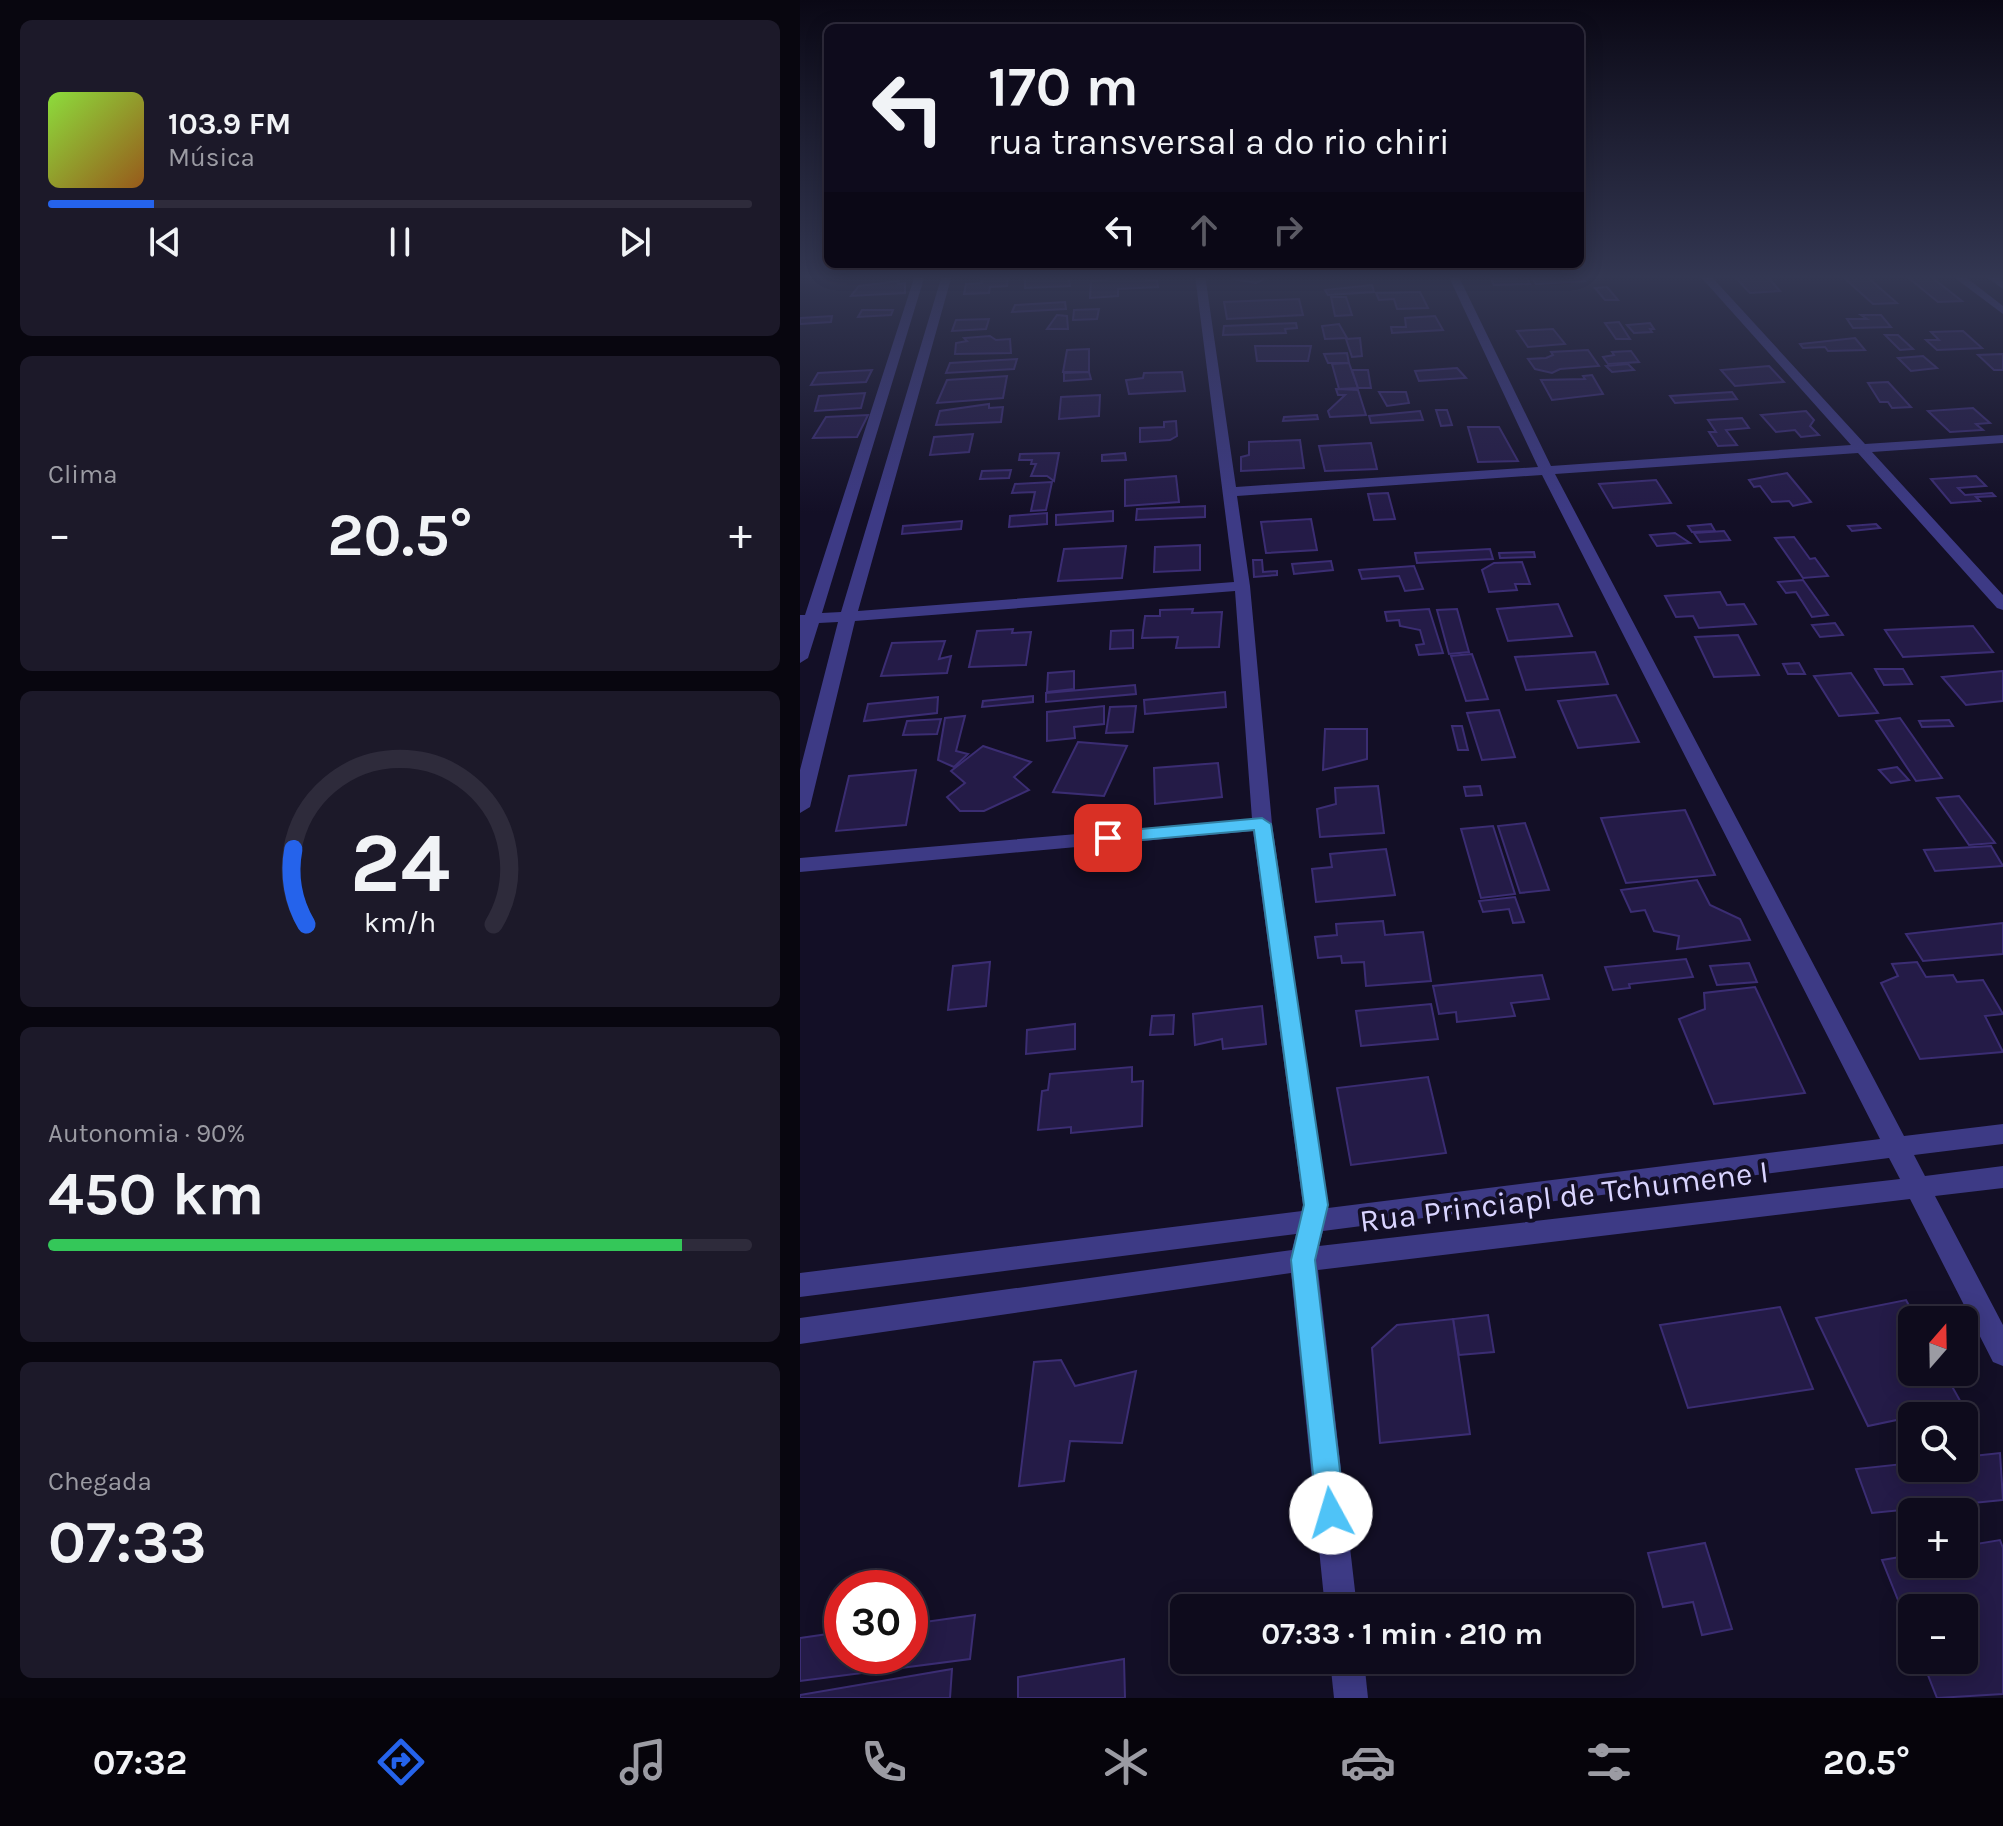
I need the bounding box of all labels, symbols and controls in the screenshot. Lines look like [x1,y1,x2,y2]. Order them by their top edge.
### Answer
text: 170 m [988,54,1139,119]
icon: left [856,56,960,160]
text: 103.9 FM [168,106,291,142]
text: rua transversal a do rio chiri [988,121,1450,163]
text: Música [168,142,255,173]
icon: left [1098,208,1142,252]
icon: ahead [1182,208,1226,252]
icon: right [1266,208,1310,252]
icon: previous [143,220,187,264]
icon: pause [378,220,422,264]
icon: next [613,220,657,264]
text: Clima [48,459,118,490]
text: 20.5° [327,500,473,570]
text: − [48,509,71,560]
text: + [729,509,752,560]
pin [1074,804,1142,872]
text: 24 [350,815,450,912]
icon: arrive [1086,816,1130,860]
text: km/h [364,906,436,939]
text: Autonomia · 90% [48,1118,245,1149]
street label: Rua Princiapl de Tchumene I [1357,1153,1771,1240]
text: 450 km [48,1159,264,1229]
north arrow [1898,1306,1978,1386]
map controls [1898,1306,1978,1674]
button: search [1898,1402,1978,1482]
text: Chegada [48,1466,152,1497]
position arrow [1289,1471,1373,1555]
button: + [1898,1498,1978,1578]
text: 07:33 [48,1507,207,1577]
speed limit sign: 30 [824,1570,928,1674]
button: − [1898,1594,1978,1674]
text: 07:33 · 1 min · 210 m [1261,1616,1543,1652]
icon: directions [373,1734,429,1790]
icon: music [615,1734,671,1790]
icon: phone [856,1734,912,1790]
icon: climate [1098,1734,1154,1790]
icon: car [1340,1734,1396,1790]
icon: filters [1581,1734,1637,1790]
text: 07:32 [93,1741,187,1783]
text: 20.5° [1823,1741,1910,1783]

